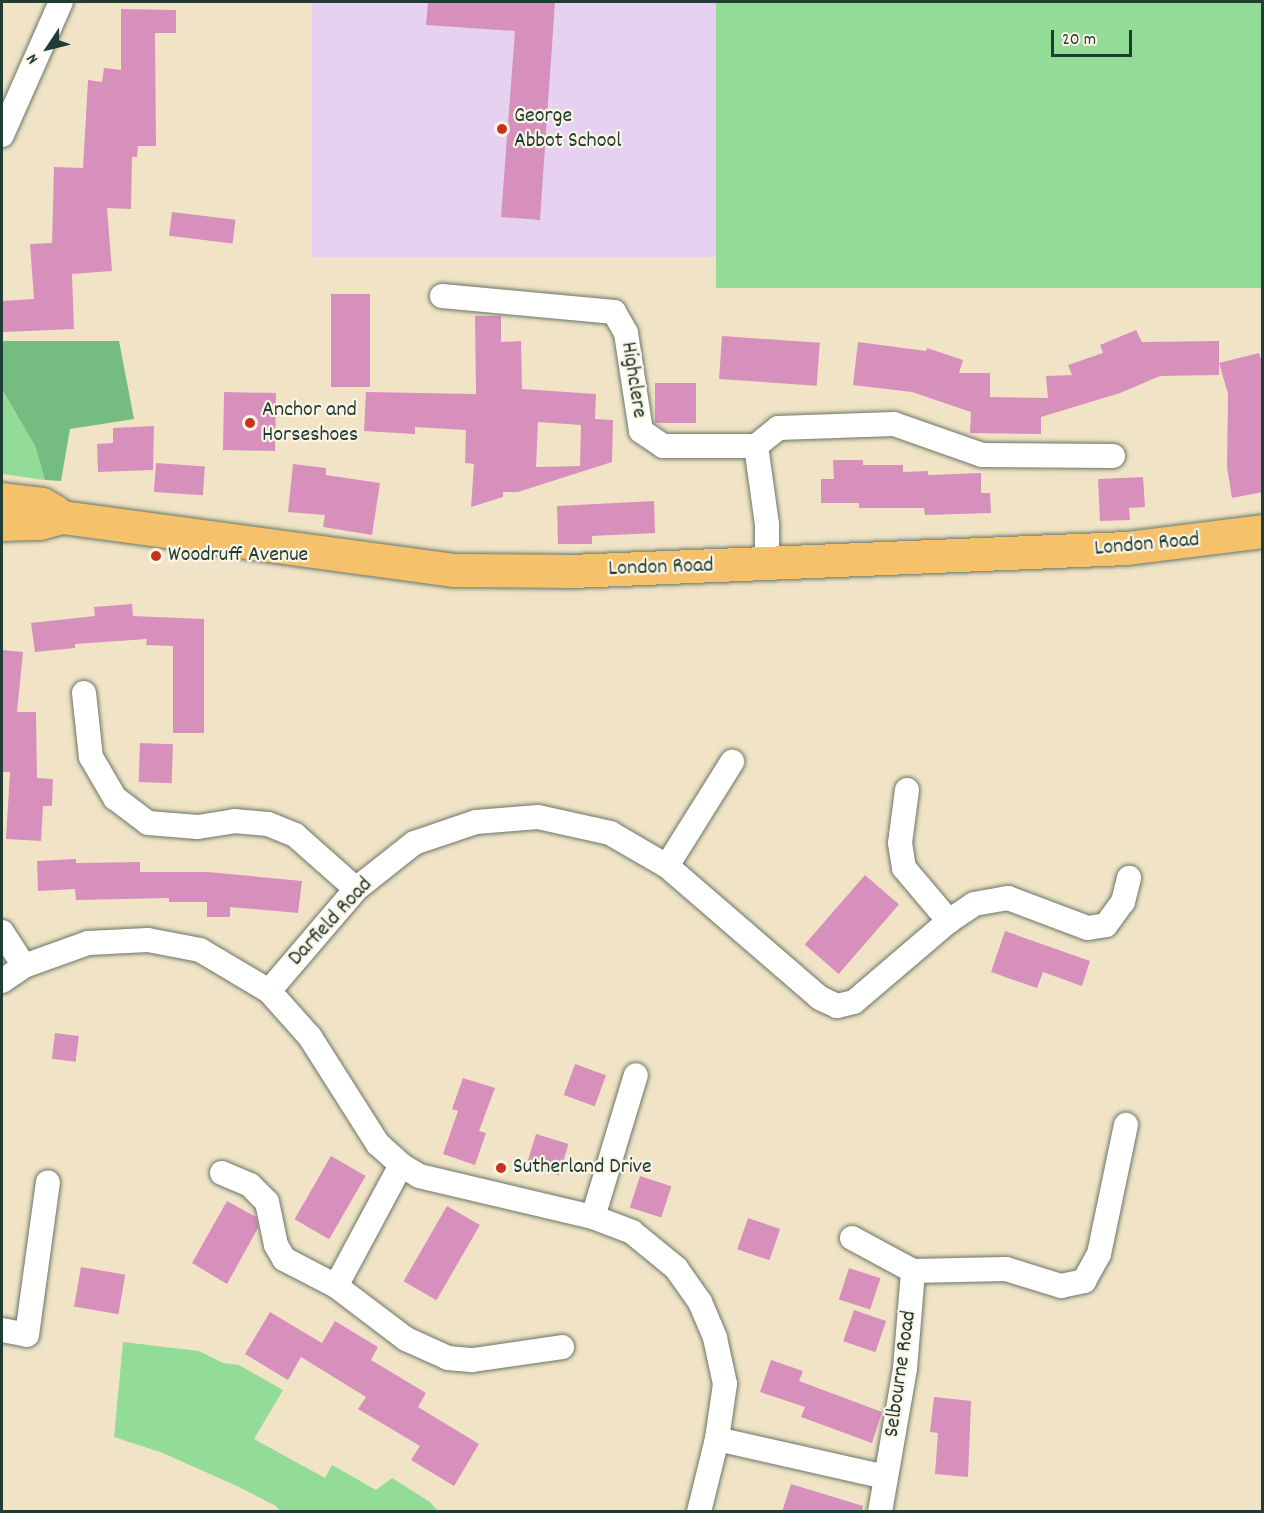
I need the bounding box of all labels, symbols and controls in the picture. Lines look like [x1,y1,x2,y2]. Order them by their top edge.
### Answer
north arrow [18,18,78,78]
scale bar [1054,18,1135,56]
text: 20 m [1062,28,1096,53]
text: N [21,49,45,68]
place label: George Abbot School [514,103,621,154]
marker: George Abbot School [495,122,509,136]
street label: Highclere [614,340,652,420]
place label: Anchor and Horseshoes [262,397,358,448]
marker: Anchor and Horseshoes [243,416,257,430]
street label: London Road [1093,527,1201,563]
place label: Woodruff Avenue [168,543,308,569]
marker: Woodruff Avenue [149,549,163,563]
street label: London Road [608,553,714,583]
street label: Darfield Road [283,872,379,972]
place label: Sutherland Drive [513,1155,652,1181]
marker: Sutherland Drive [494,1161,508,1175]
street label: Selbourne Road [879,1309,923,1439]

